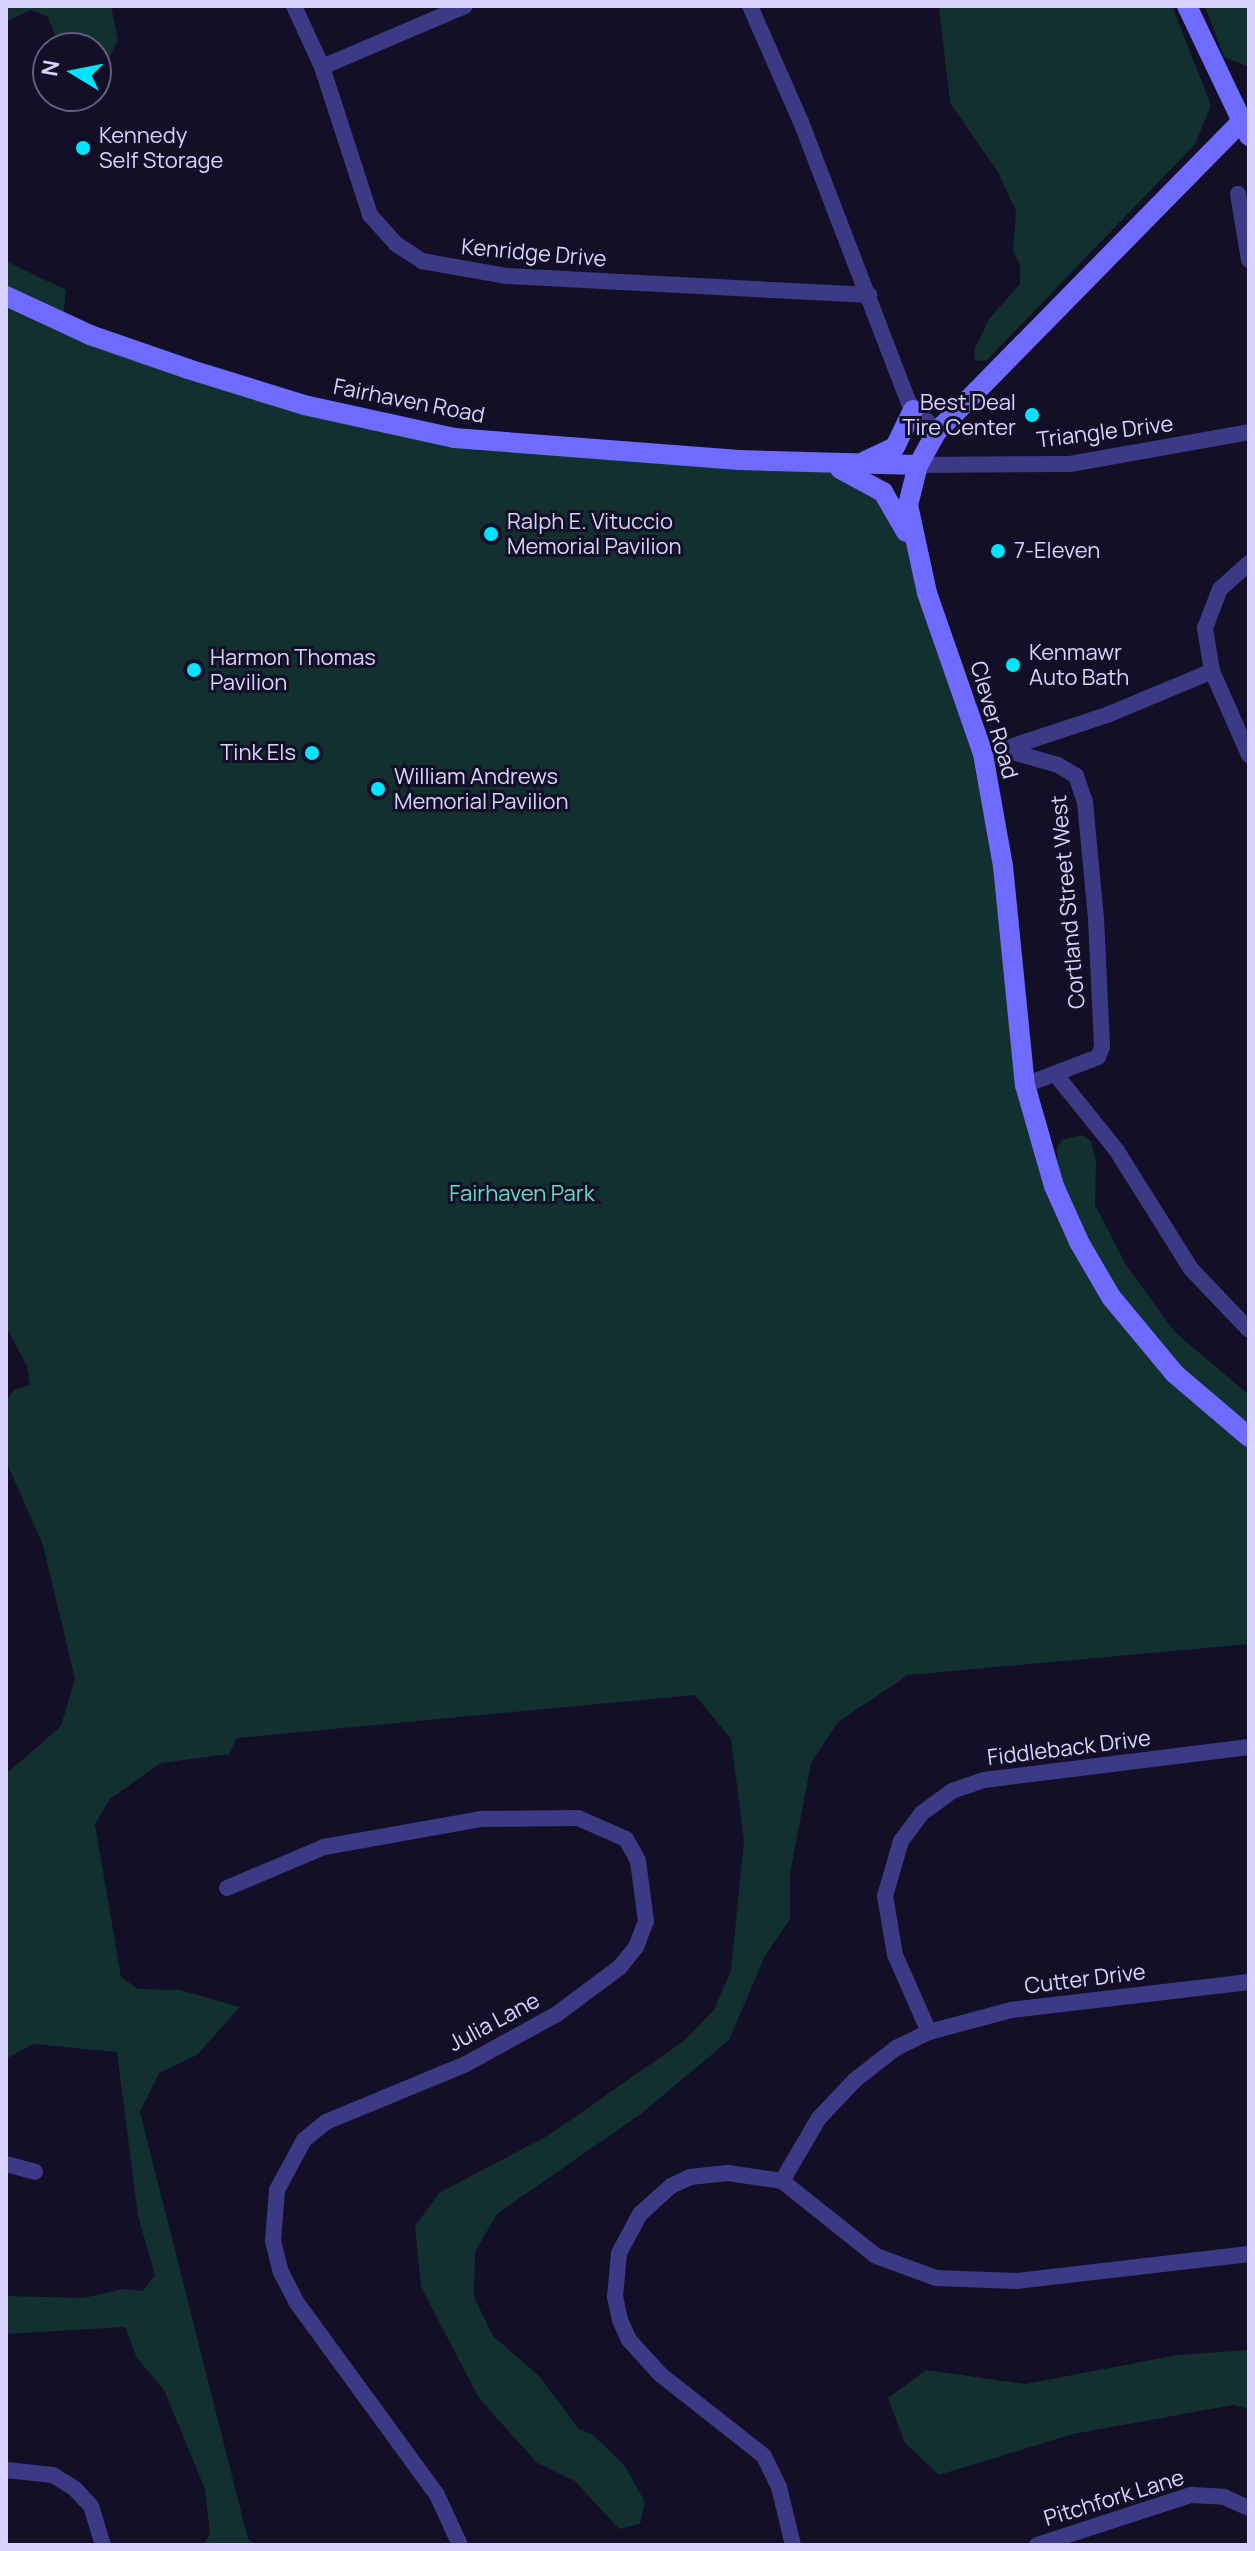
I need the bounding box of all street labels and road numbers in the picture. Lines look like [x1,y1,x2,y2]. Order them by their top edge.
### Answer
street label: Kenridge Drive [460,234,608,272]
street label: Fairhaven Road [331,373,487,429]
street label: Triangle Drive [1035,411,1175,453]
street label: Clever Road [965,658,1023,782]
street label: Cortland Street West [1045,794,1091,1010]
street label: Fiddleback Drive [986,1725,1152,1771]
street label: Cutter Drive [1023,1958,1147,2000]
street label: Julia Lane [444,1987,544,2057]
street label: Pitchfork Lane [1041,2464,1187,2532]

